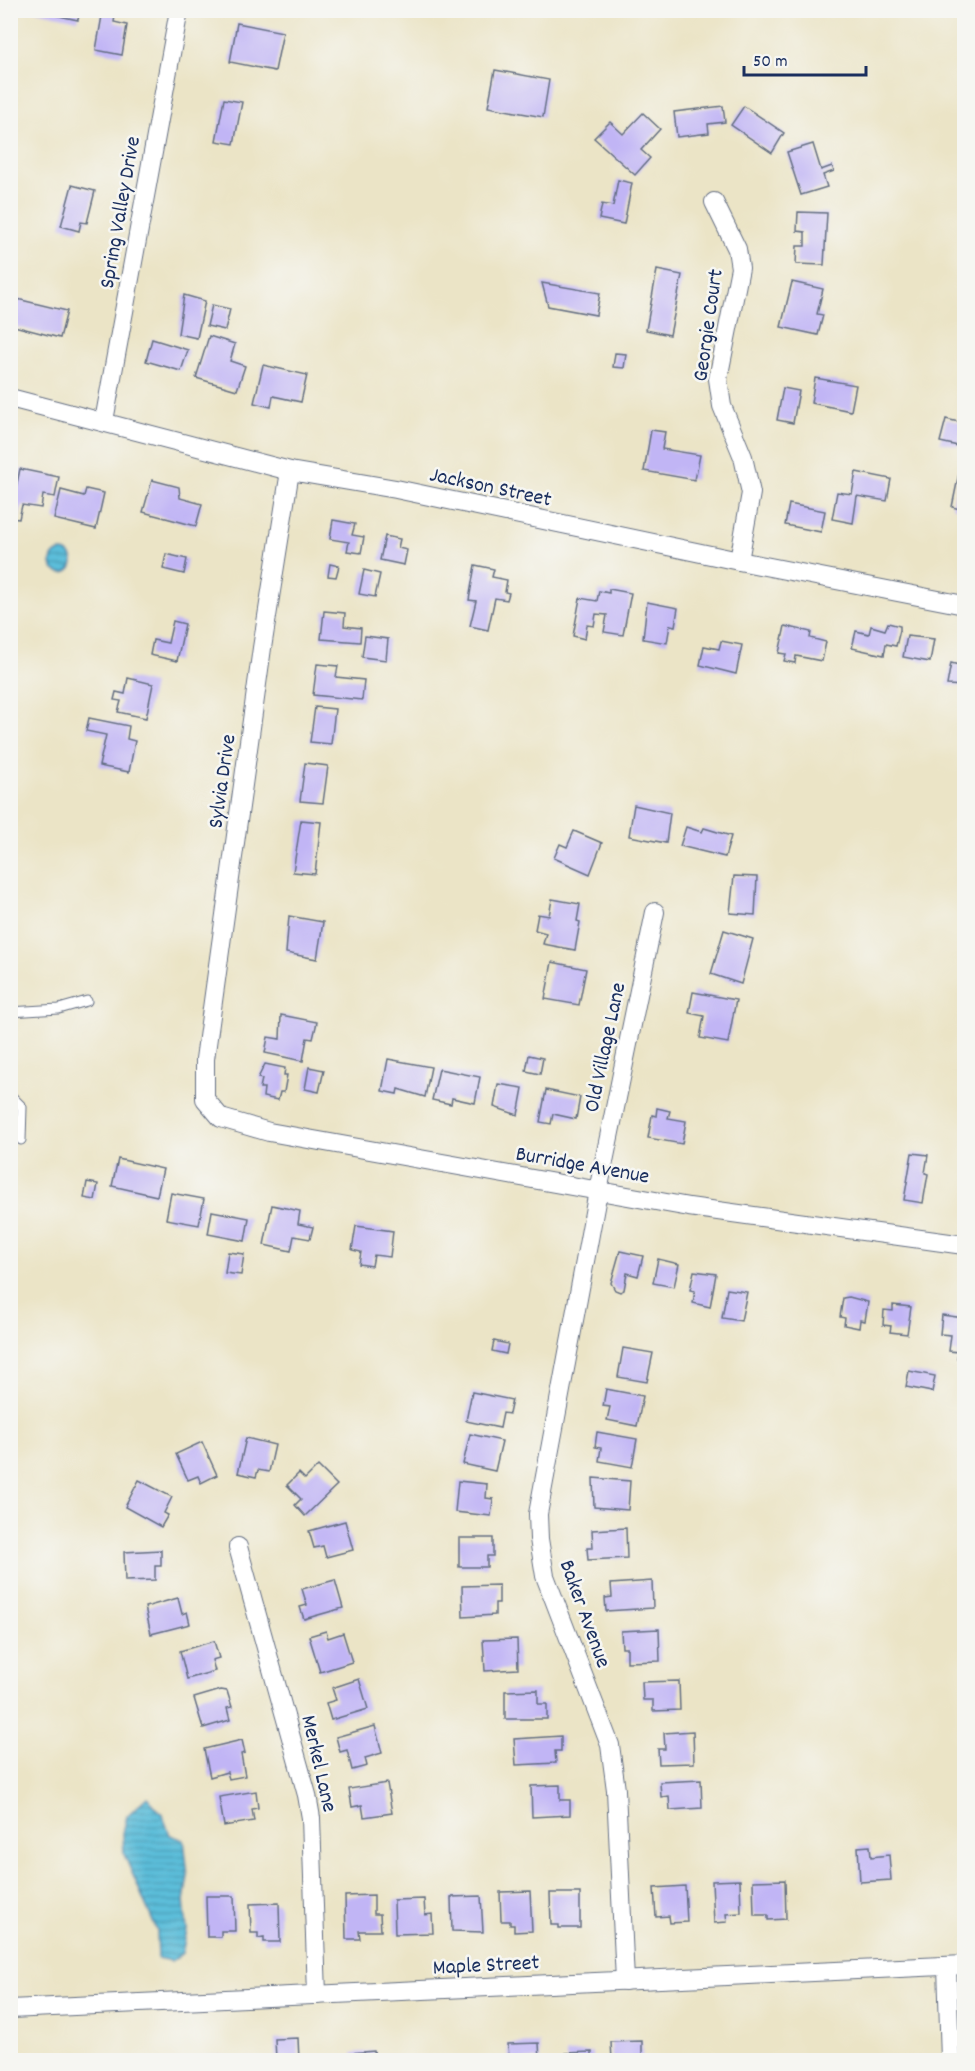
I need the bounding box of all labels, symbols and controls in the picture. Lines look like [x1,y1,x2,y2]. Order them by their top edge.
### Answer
scale bar [744,39,866,77]
text: 50 m [753,50,788,75]
street label: Spring Valley Drive [93,134,150,291]
street label: Georgie Court [686,267,733,384]
street label: Jackson Street [426,460,554,516]
street label: Sylvia Drive [202,732,245,831]
street label: Old Village Lane [578,980,635,1116]
street label: Burridge Avenue [513,1139,652,1193]
street label: Baker Avenue [550,1556,618,1673]
street label: Merkel Lane [291,1712,344,1815]
street label: Maple Street [432,1948,540,1985]

